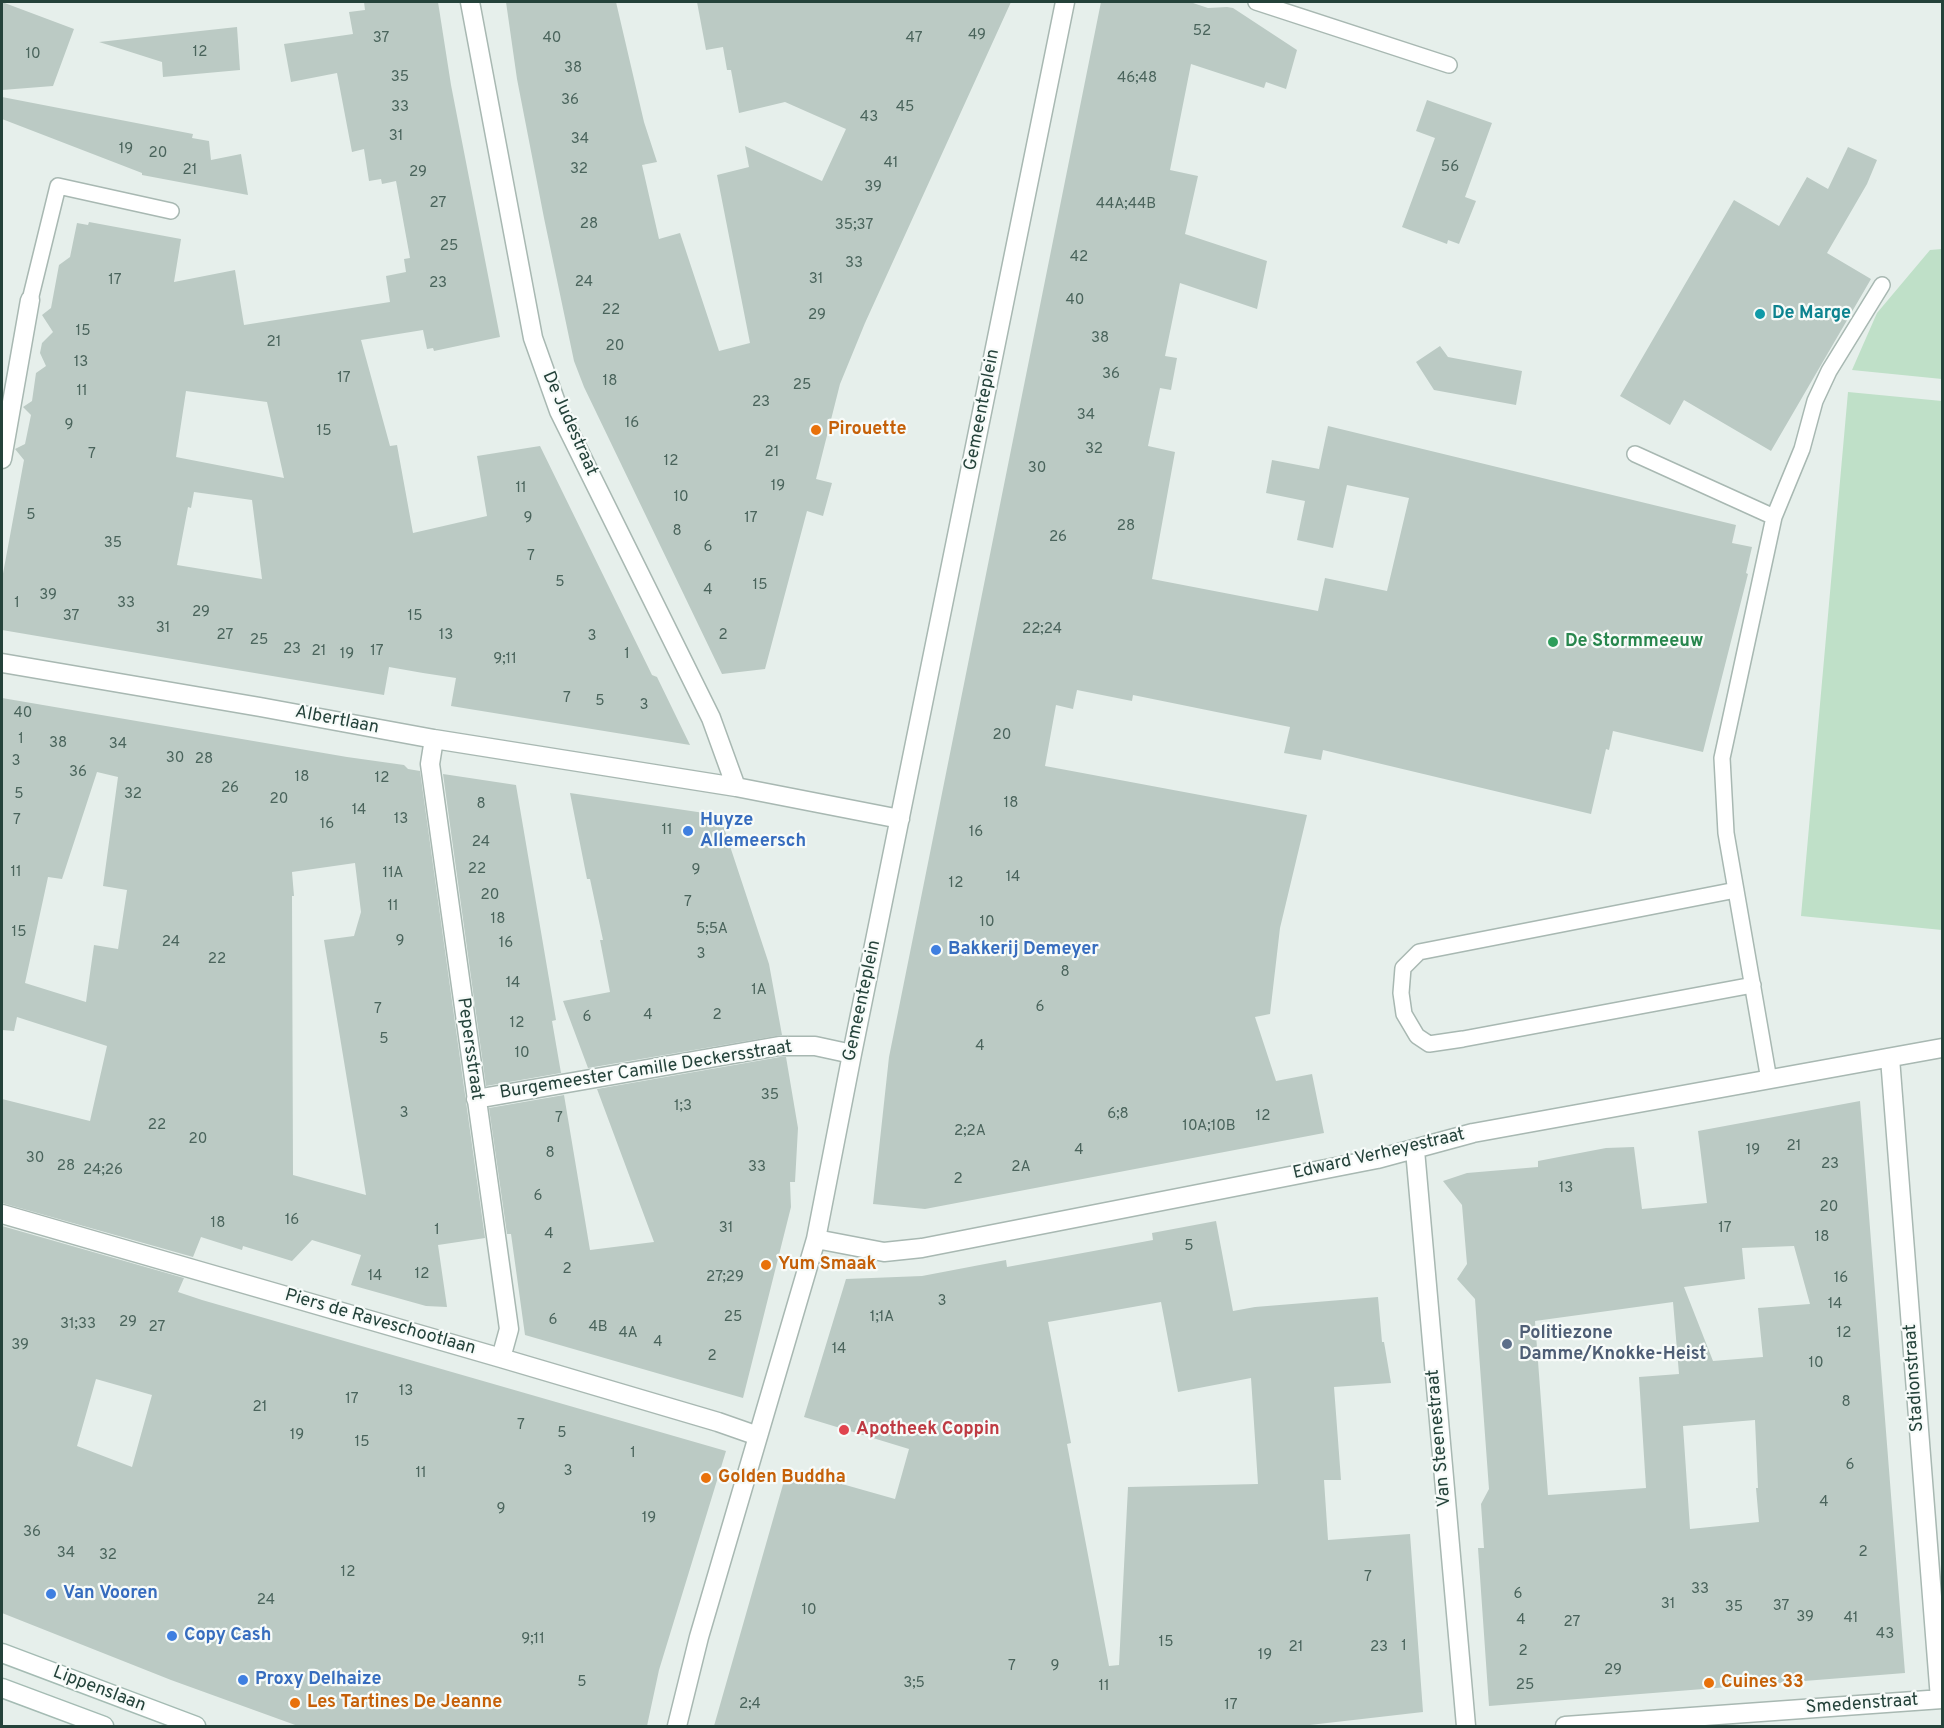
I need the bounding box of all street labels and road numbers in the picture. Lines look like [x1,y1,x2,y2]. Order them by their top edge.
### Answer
street label: Gemeenteplein [961,347,1005,473]
street label: De Judestraat [536,368,602,480]
street label: Albertlaan [293,702,381,740]
street label: Gemeenteplein [840,938,886,1064]
street label: Pepersstraat [451,996,487,1102]
street label: Burgemeester Camille Deckersstraat [498,1037,794,1105]
street label: Edward Verheyestraat [1291,1125,1467,1185]
street label: Piers de Raveschootlaan [282,1285,478,1361]
street label: Stadionstraat [1900,1323,1930,1433]
street label: Van Steenestraat [1423,1368,1457,1508]
street label: Lippenslaan [50,1662,148,1718]
street label: Smedenstraat [1805,1690,1919,1720]

